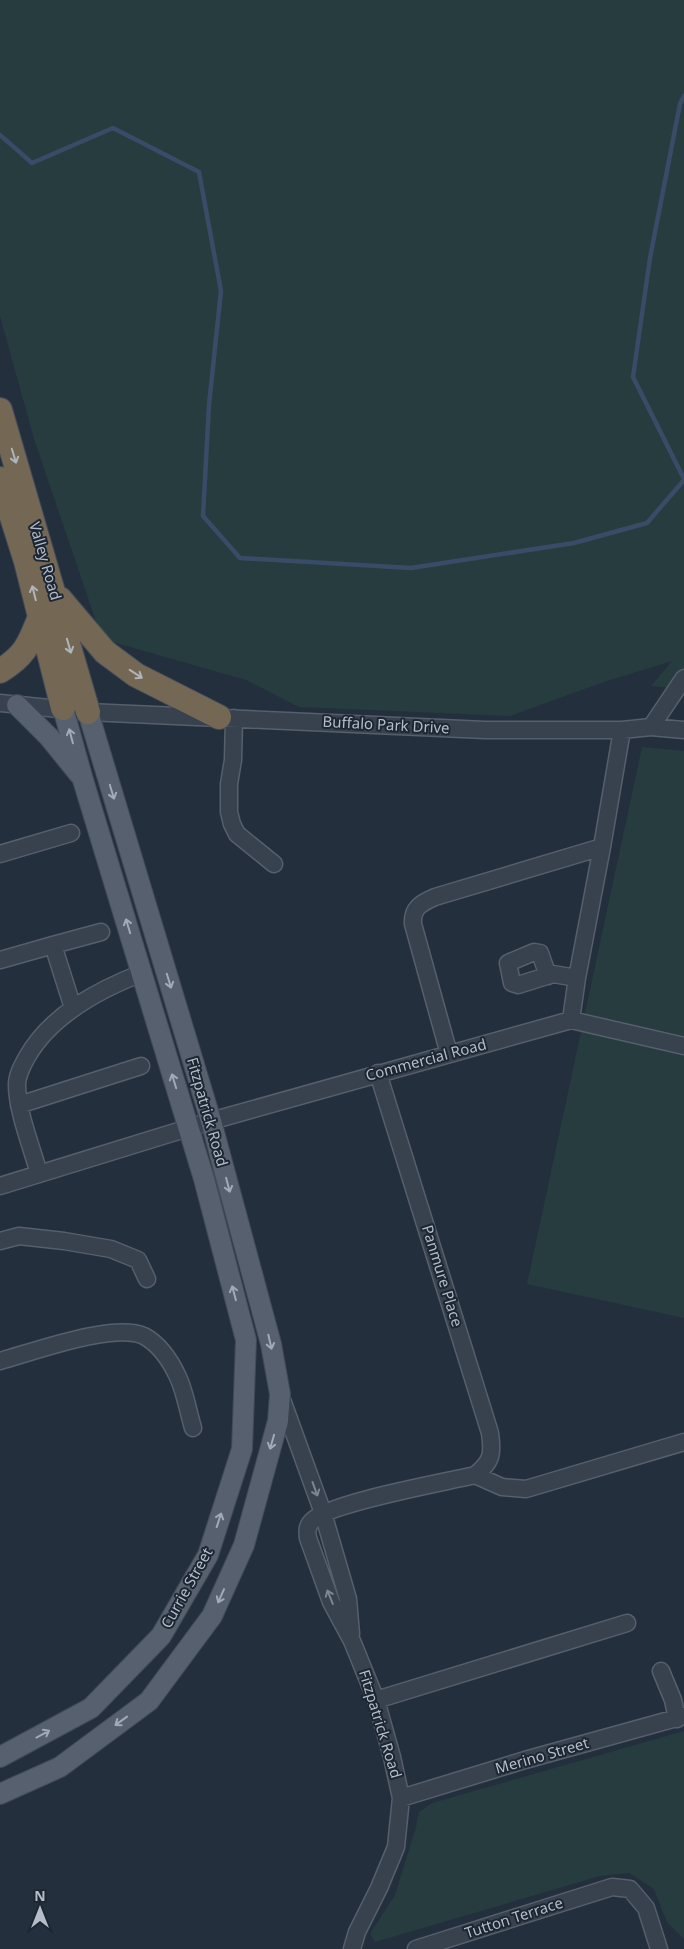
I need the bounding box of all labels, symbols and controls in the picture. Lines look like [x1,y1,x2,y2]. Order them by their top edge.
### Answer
one-way arrow [10,448,20,464]
street label: Valley Road [25,519,67,602]
one-way arrow [29,585,38,601]
one-way arrow [65,638,75,654]
one-way arrow [128,670,142,680]
street label: Buffalo Park Drive [322,711,450,737]
one-way arrow [66,729,75,745]
one-way arrow [108,784,118,800]
one-way arrow [122,918,132,934]
one-way arrow [164,973,174,989]
street label: Commercial Road [363,1033,488,1085]
street label: Fitzpatrick Road [183,1055,233,1169]
one-way arrow [169,1074,179,1090]
one-way arrow [224,1177,233,1193]
street label: Panmure Place [418,1222,468,1329]
one-way arrow [229,1286,238,1302]
one-way arrow [266,1333,275,1349]
one-way arrow [267,1434,276,1450]
one-way arrow [311,1481,320,1496]
one-way arrow [215,1513,224,1529]
street label: Currie Street [156,1543,217,1631]
one-way arrow [216,1588,226,1603]
one-way arrow [325,1590,334,1605]
street label: Fitzpatrick Road [355,1667,407,1780]
one-way arrow [115,1716,128,1727]
one-way arrow [35,1729,50,1738]
street label: Merino Street [493,1732,591,1778]
north arrow [15,1884,65,1934]
text: N [34,1886,46,1905]
street label: Tutton Terrace [462,1892,565,1942]

